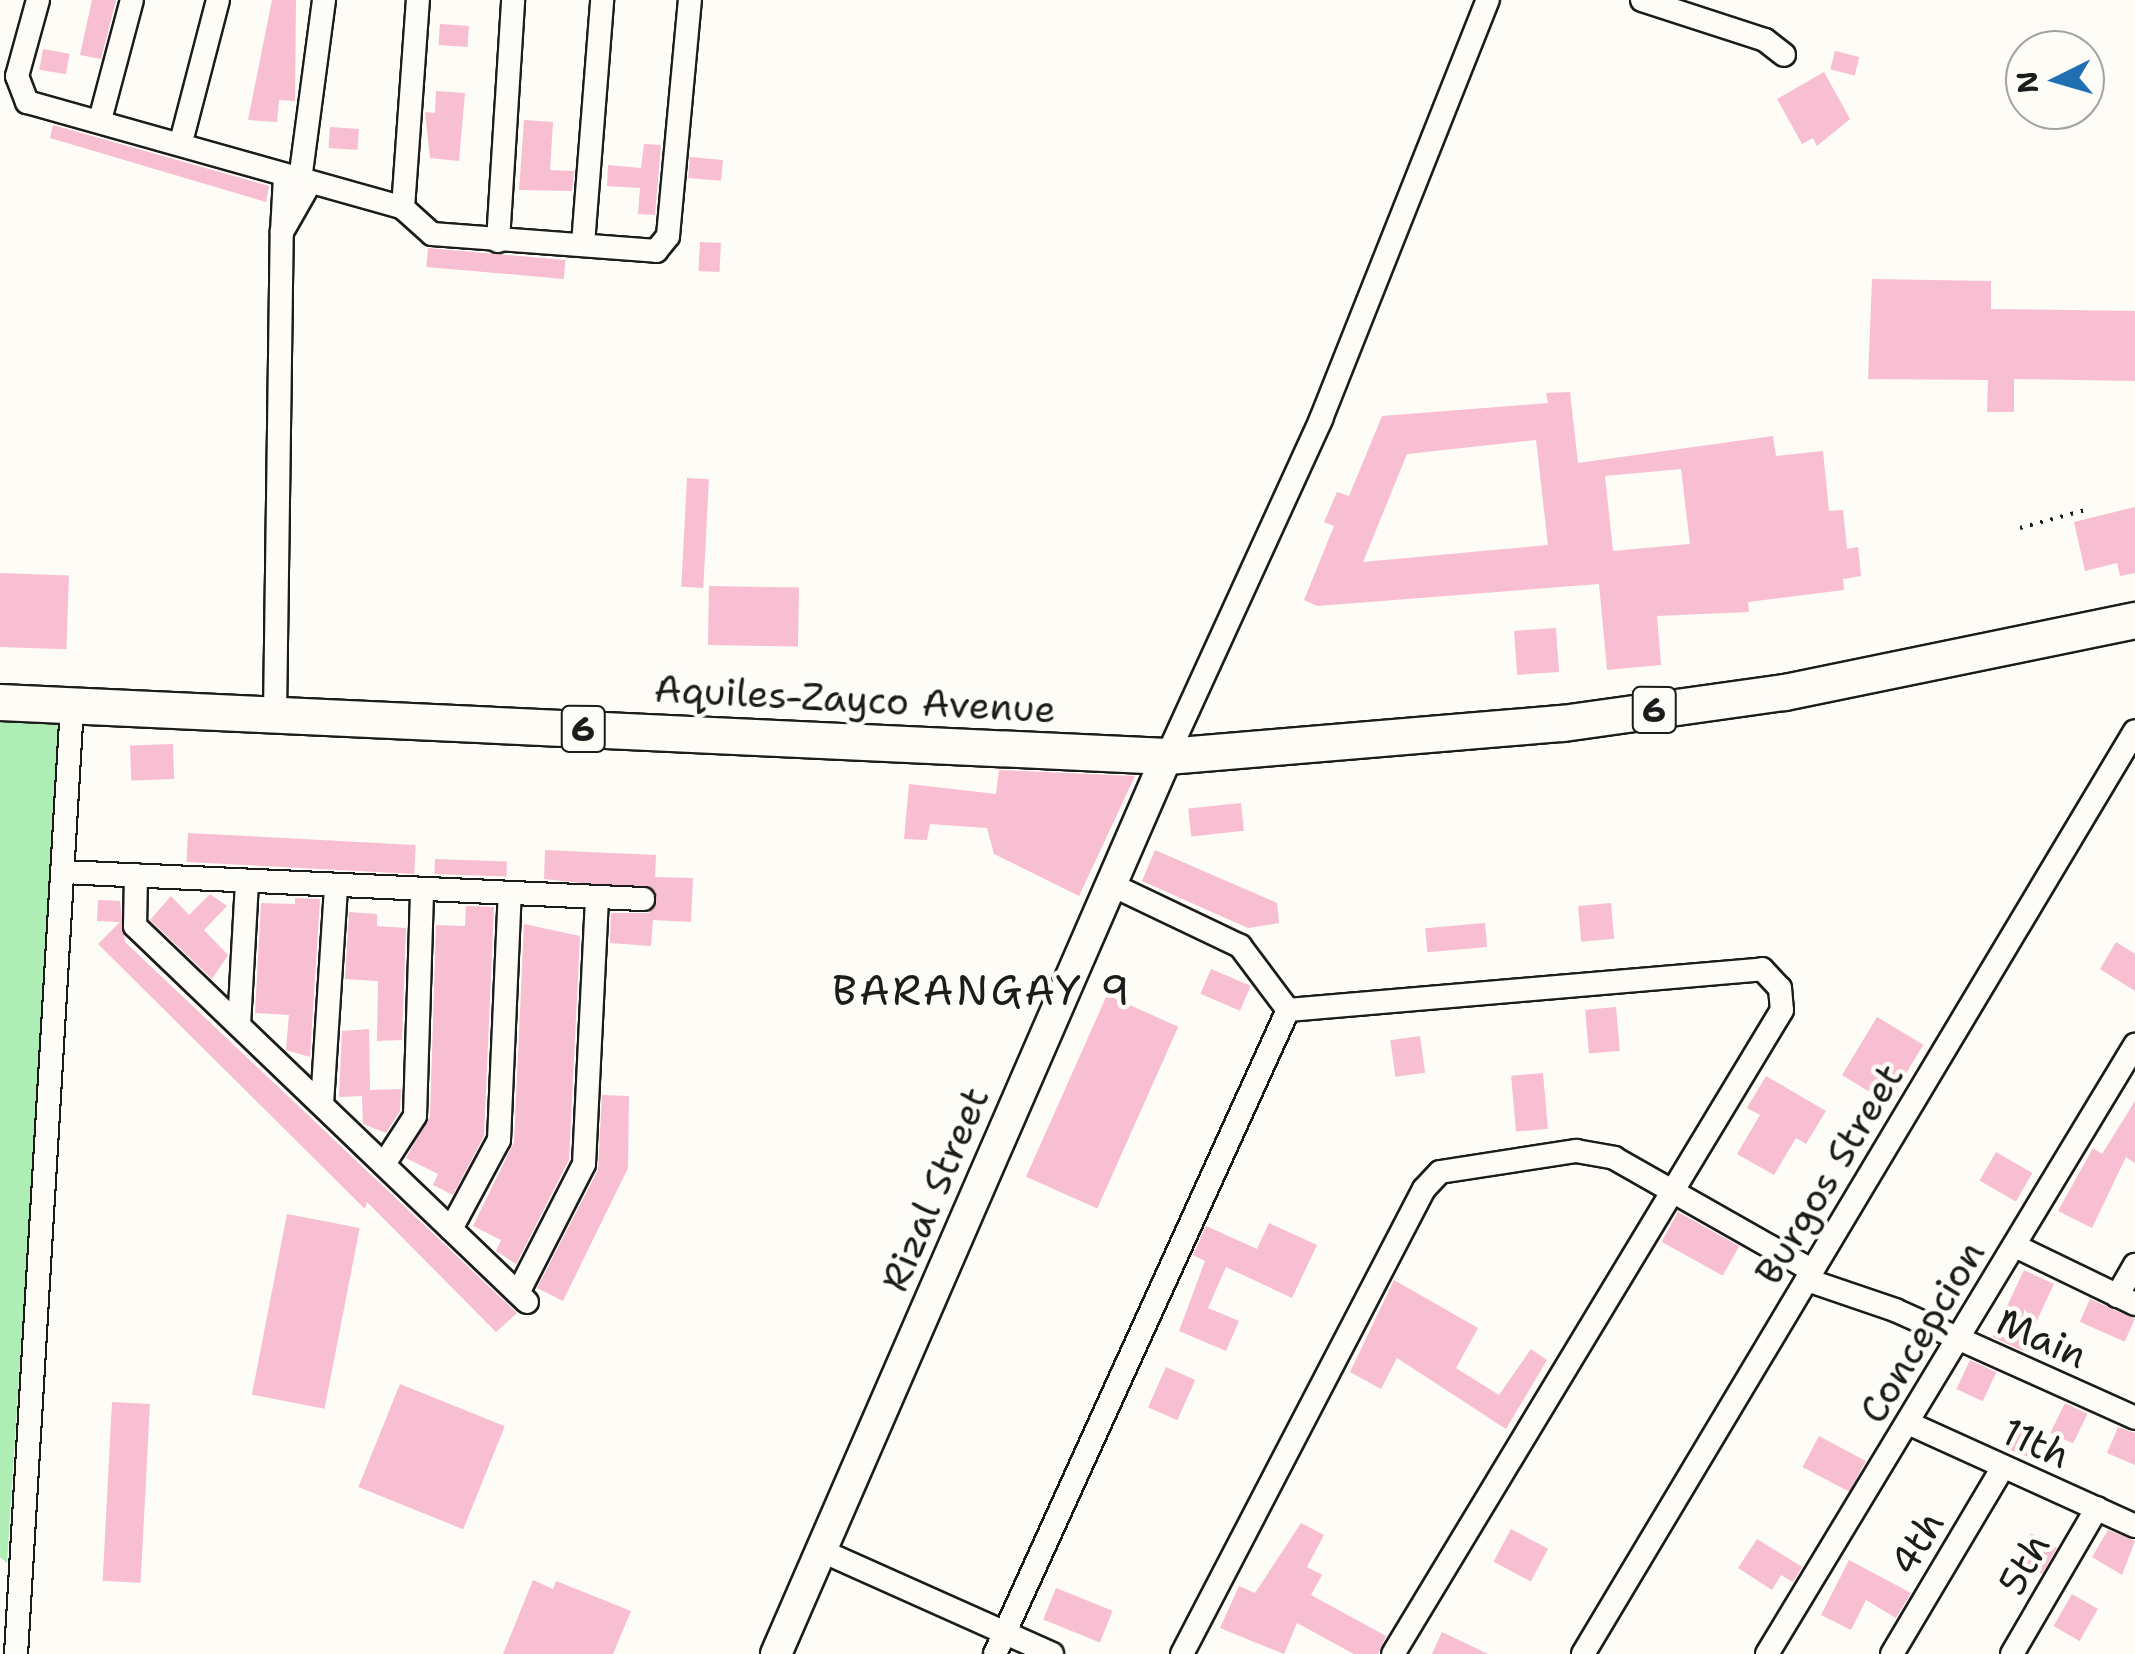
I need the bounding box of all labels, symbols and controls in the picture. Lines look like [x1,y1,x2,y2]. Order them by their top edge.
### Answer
north arrow [2005,30,2105,130]
text: N [2007,70,2047,95]
street label: Aquiles-Zayco Avenue [653,666,1057,732]
road number: 6 [1632,680,1676,740]
road number: 6 [560,699,606,759]
district label: BARANGAY 9 [832,965,1132,1015]
street label: Burgos Street [1745,1055,1913,1293]
street label: Rizal Street [872,1080,998,1298]
street label: Concepcion [1850,1233,1994,1431]
street label: Main [1990,1298,2094,1378]
street label: 11th [1995,1408,2077,1478]
street label: 4th [1880,1503,1954,1583]
street label: 5th [1988,1525,2060,1603]

